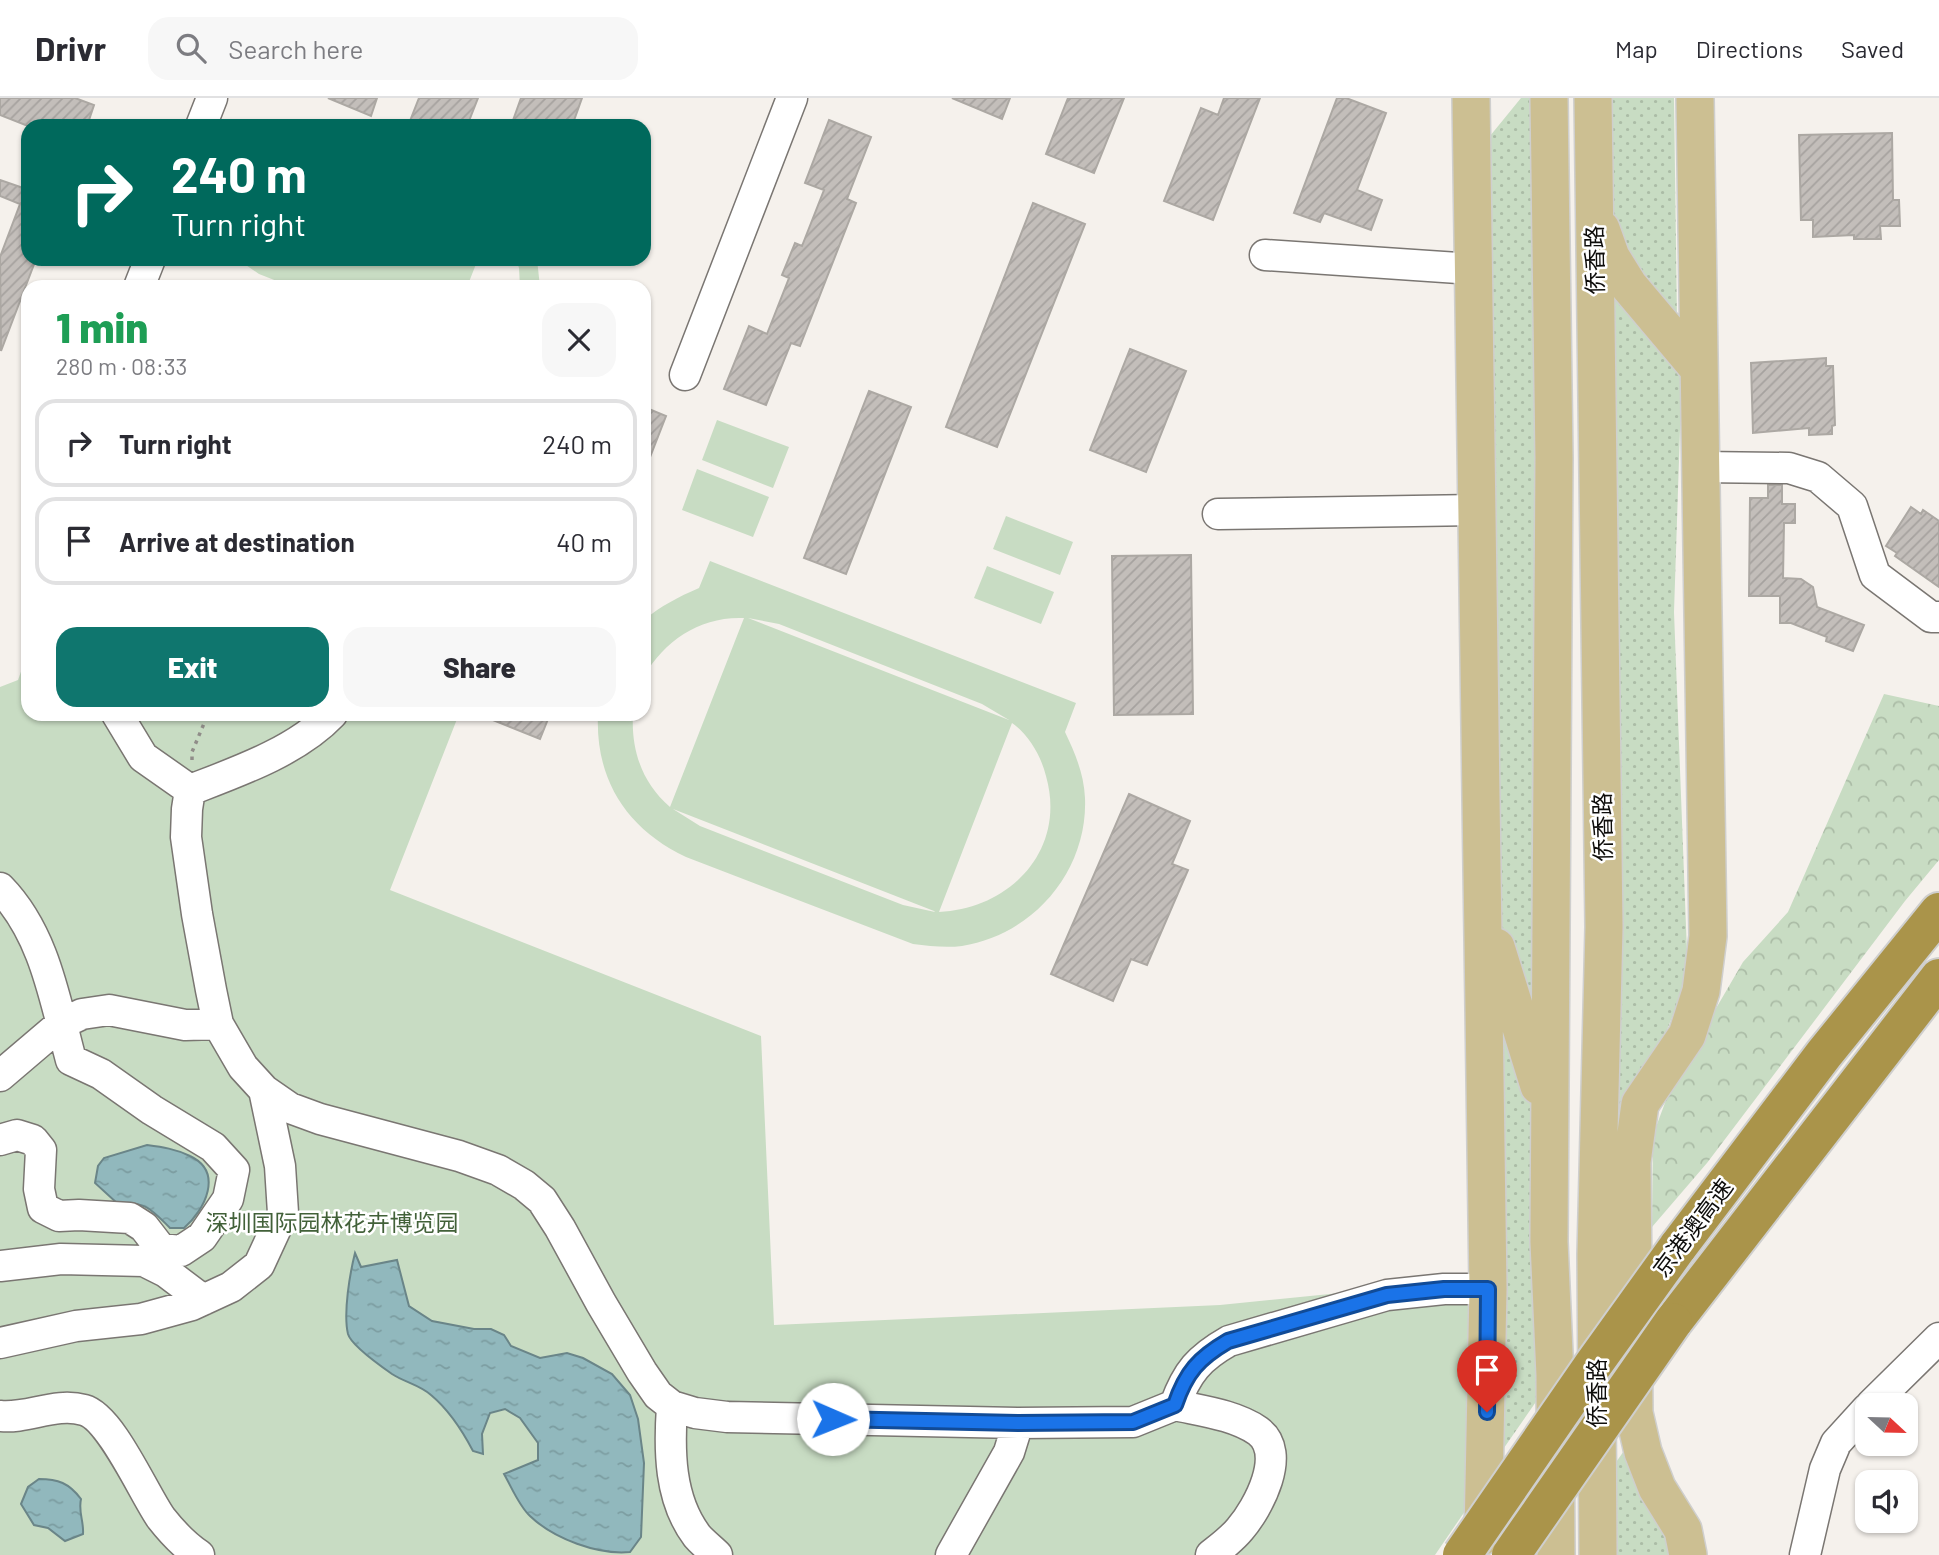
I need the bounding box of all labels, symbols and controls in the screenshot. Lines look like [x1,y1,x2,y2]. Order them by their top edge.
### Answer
search box [148,17,638,80]
text: Drivr [35,28,106,68]
icon: search [172,29,210,67]
text: Search here [228,33,363,64]
text: Map [1615,34,1658,63]
text: Directions [1696,34,1803,63]
text: Saved [1841,34,1904,63]
text: 240 m [171,144,307,203]
icon: right [56,147,147,238]
text: Turn right [171,204,306,242]
street label: 侨香路 [1579,225,1609,295]
text: 1 min [56,301,148,351]
button: close [542,303,616,377]
text: 280 m · 08:33 [56,352,187,380]
icon: right [60,424,98,462]
text: Turn right [119,428,232,459]
text: 240 m [542,428,612,459]
icon: arrive [60,522,98,560]
text: Arrive at destination [119,526,355,557]
text: 40 m [556,526,612,557]
button: Exit [56,627,329,707]
button: Share [343,627,616,707]
street label: 侨香路 [1587,792,1617,862]
street label: 京港澳高速 [1646,1173,1738,1282]
park label: 深圳国际园林花卉博览园 [206,1208,459,1236]
pin [1457,1340,1517,1412]
icon: arrive [1468,1351,1506,1389]
street label: 侨香路 [1582,1359,1610,1428]
position arrow [796,1382,870,1456]
north arrow [1855,1393,1918,1456]
map controls [1855,1393,1918,1533]
button: sound [1855,1470,1918,1533]

